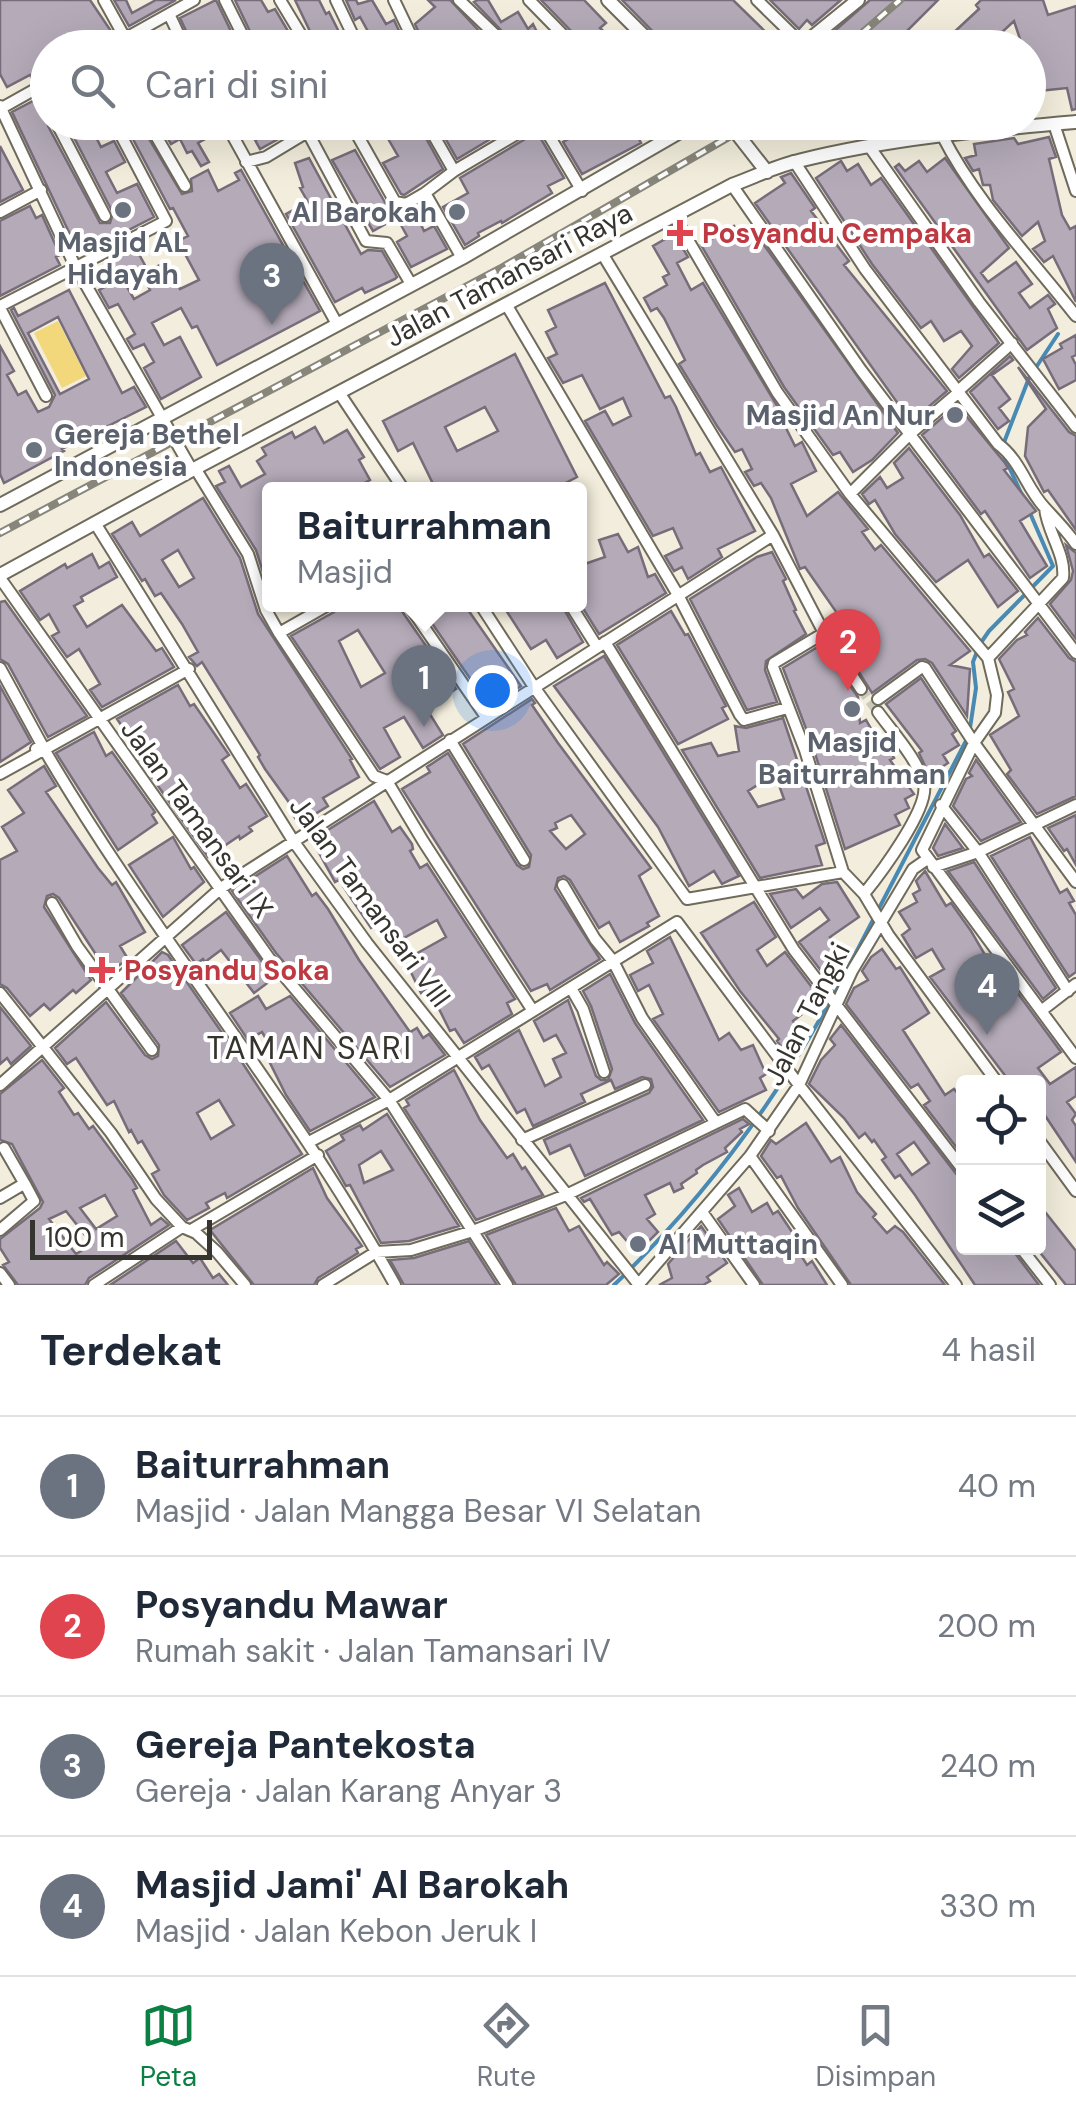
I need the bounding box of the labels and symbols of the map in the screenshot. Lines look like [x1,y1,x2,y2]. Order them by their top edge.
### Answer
place label: Al Barokah [291,194,437,231]
street label: Jalan Tamansari Raya [379,194,639,356]
marker: Masjid AL Hidayah [112,199,134,221]
marker: Al Barokah [446,201,468,223]
place label: Posyandu Cempaka [702,215,972,252]
marker: Posyandu Cempaka [667,220,693,246]
place label: Masjid AL Hidayah [57,224,189,293]
pin: 3 [240,242,304,325]
place label: Masjid An Nur [746,397,935,434]
marker: Masjid An Nur [944,404,966,426]
place label: Gereja Bethel Indonesia [54,416,240,485]
marker: Gereja Bethel Indonesia [23,439,45,461]
pin: 2 [816,608,880,691]
pin: 1 [392,644,456,727]
your location [467,665,518,716]
marker: Masjid Baiturrahman [841,698,863,720]
street label: Jalan Tamansari IX [112,712,282,926]
place label: Masjid Baiturrahman [758,724,946,793]
street label: Jalan Tamansari VIII [281,789,459,1015]
street label: Jalan Tangki [755,936,859,1092]
place label: Posyandu Soka [124,952,329,989]
pin: 4 [954,952,1020,1035]
marker: Posyandu Soka [89,957,115,983]
district label: TAMAN SARI [207,1027,413,1069]
scale bar [30,1215,212,1260]
place label: Al Muttaqin [658,1226,818,1263]
marker: Al Muttaqin [627,1233,649,1255]

